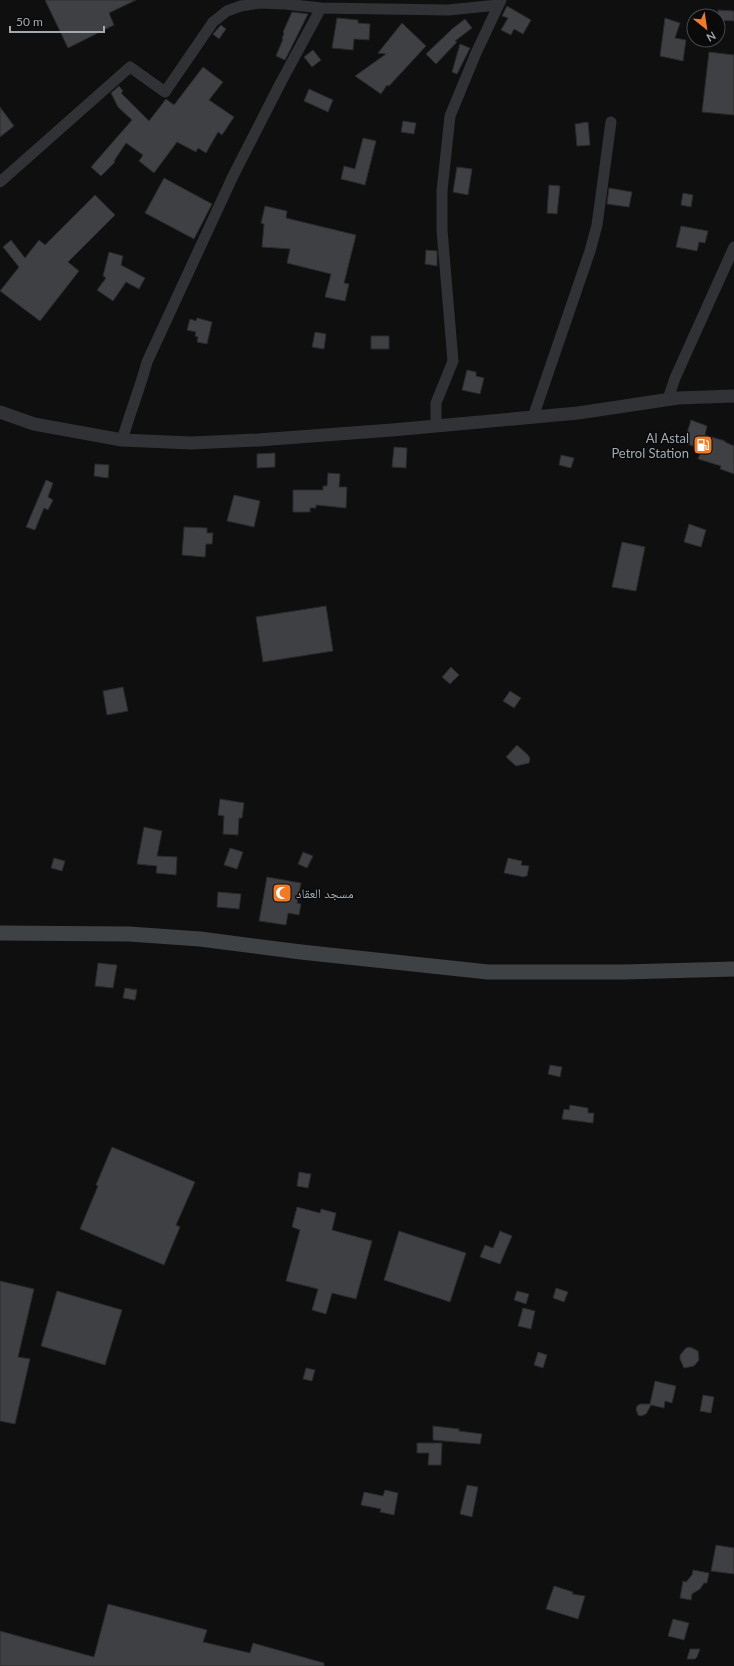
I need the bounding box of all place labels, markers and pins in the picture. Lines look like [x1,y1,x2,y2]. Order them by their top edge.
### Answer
place label: Al Astal Petrol Station [611,430,689,461]
fuel station icon: Al Astal Petrol Station [692,434,714,456]
mosque icon: مسجد العقاد [271,882,293,904]
place label: مسجد العقاد [296,885,354,901]

